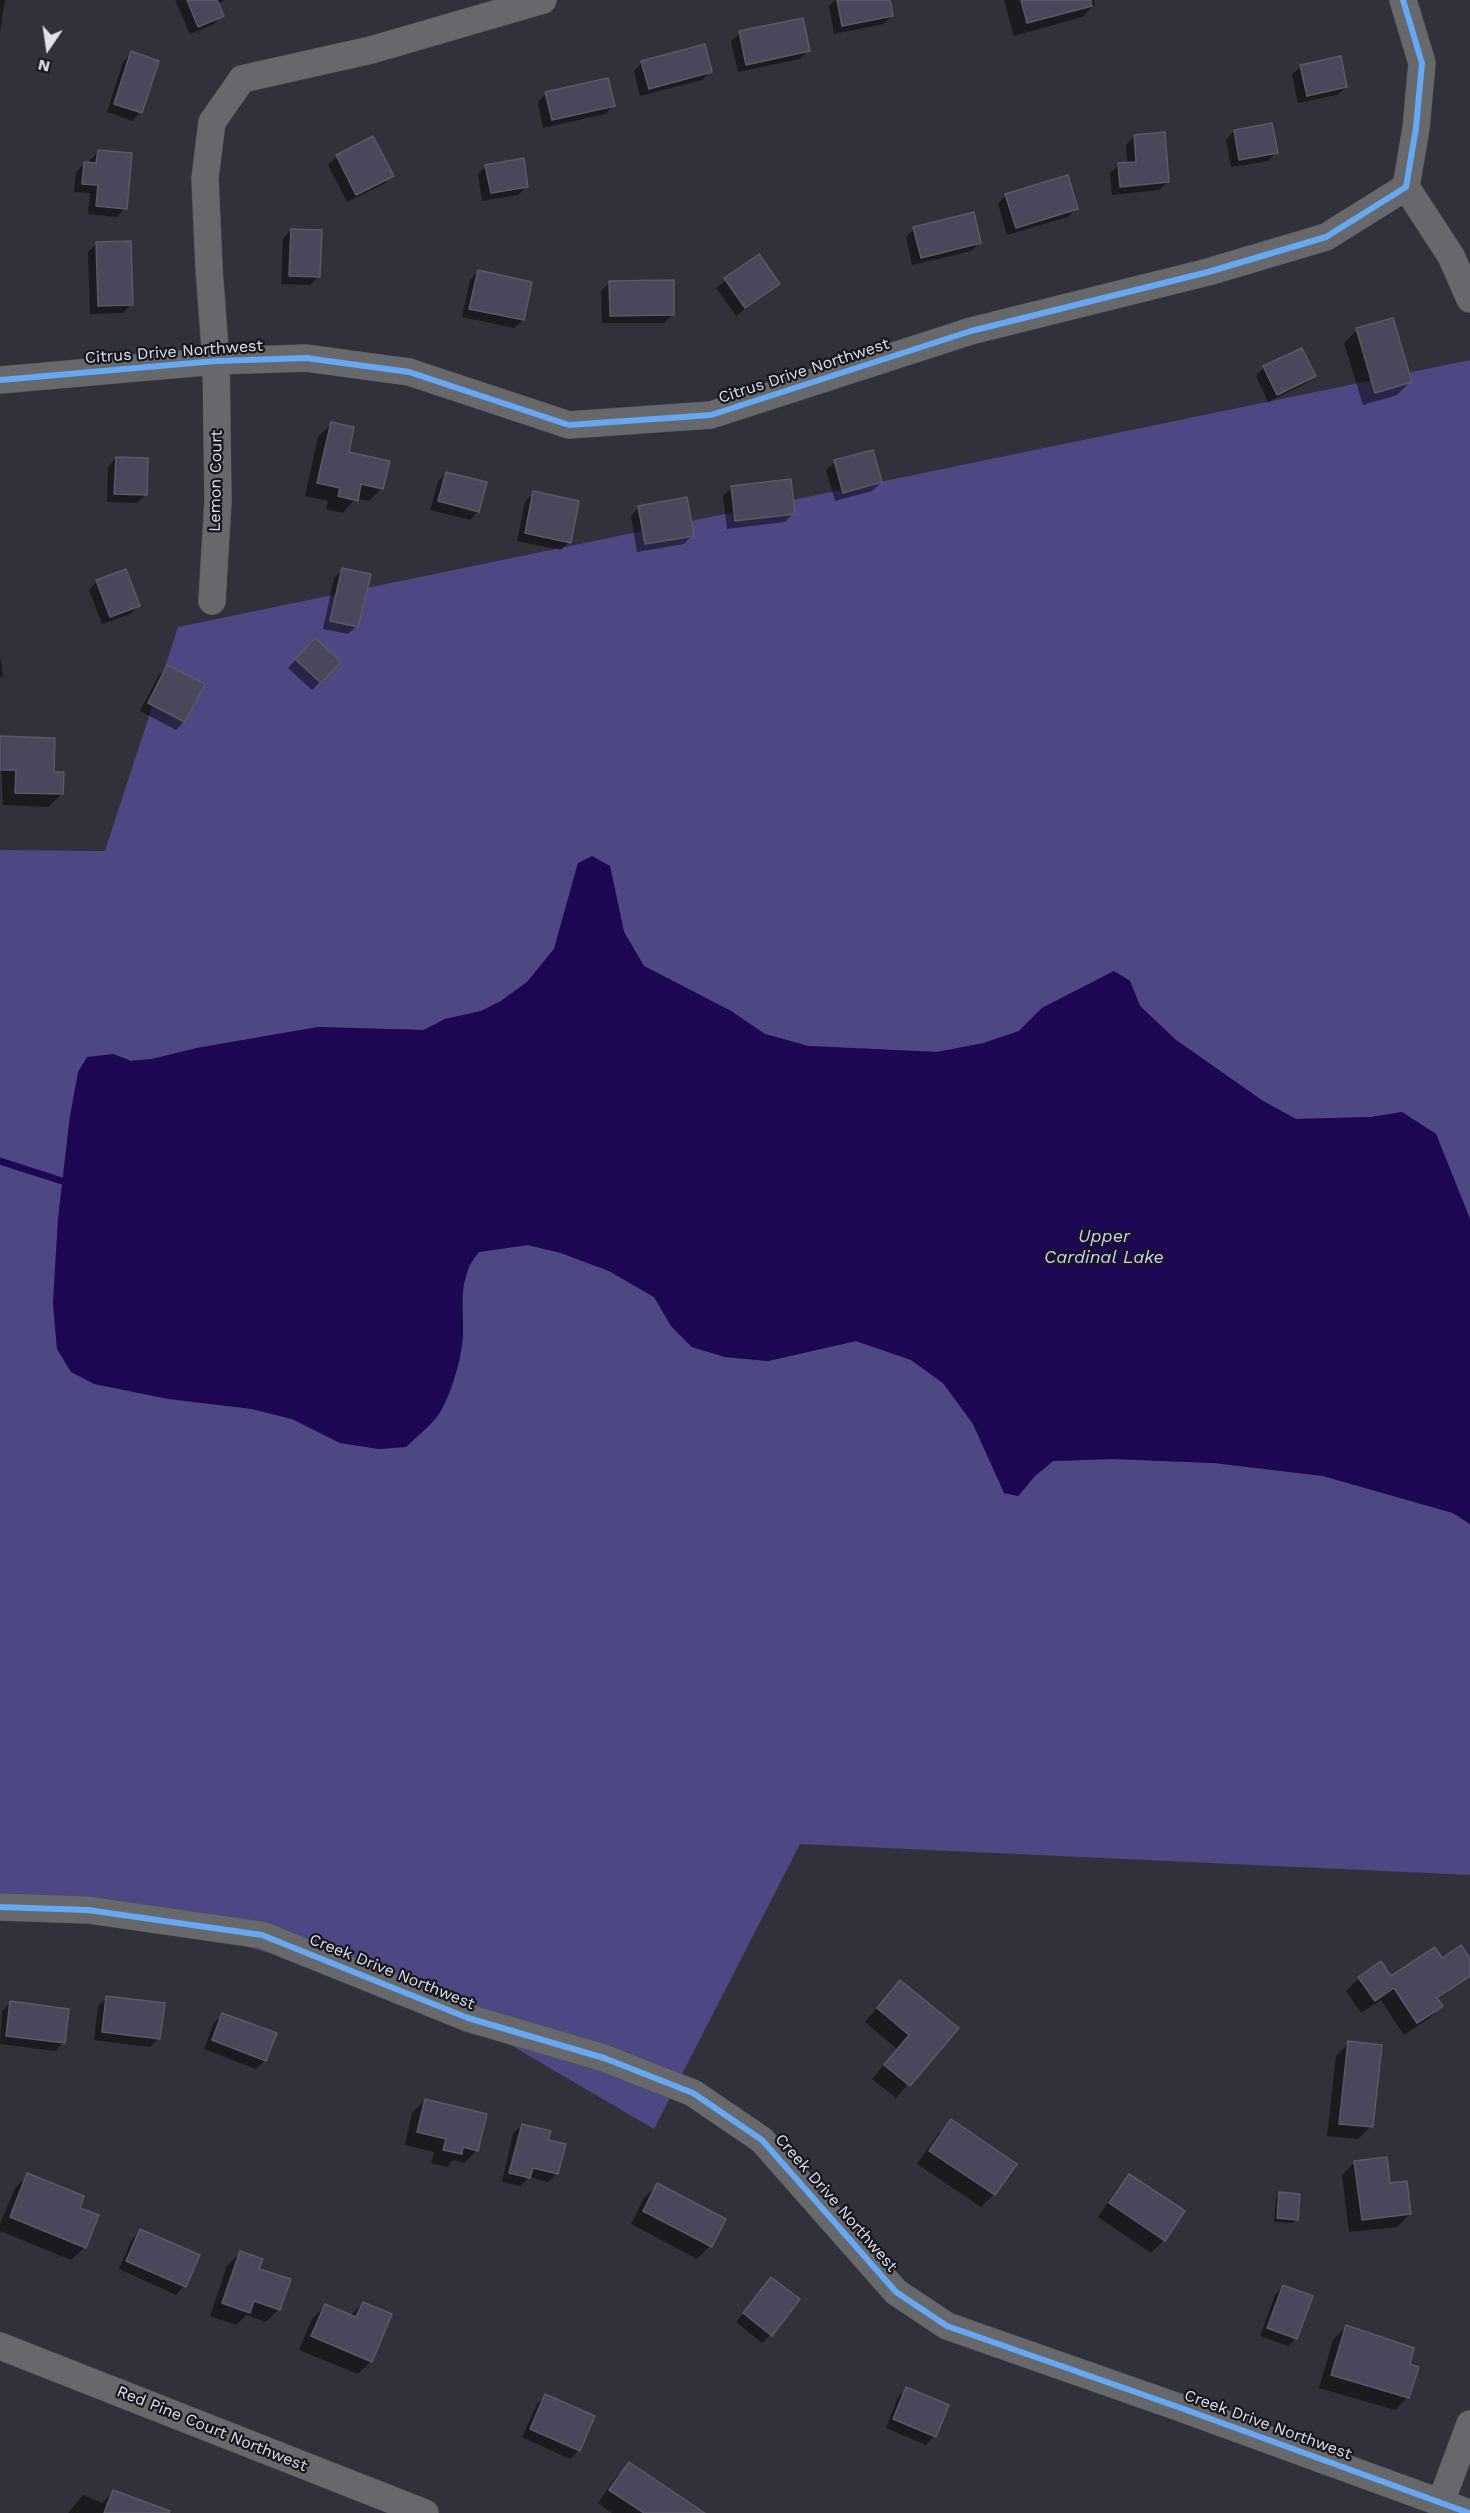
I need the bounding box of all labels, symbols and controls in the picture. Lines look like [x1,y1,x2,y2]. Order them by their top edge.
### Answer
north arrow [18,18,78,78]
text: N [36,55,52,77]
street label: Citrus Drive Northwest [716,334,892,408]
street label: Citrus Drive Northwest [84,336,264,368]
street label: Lemon Court [206,430,226,532]
water label: Upper Cardinal Lake [1044,1226,1164,1268]
street label: Creek Drive Northwest [306,1930,478,2014]
street label: Creek Drive Northwest [771,2130,901,2276]
street label: Red Pine Court Northwest [114,2382,310,2476]
street label: Creek Drive Northwest [1182,2386,1354,2464]

